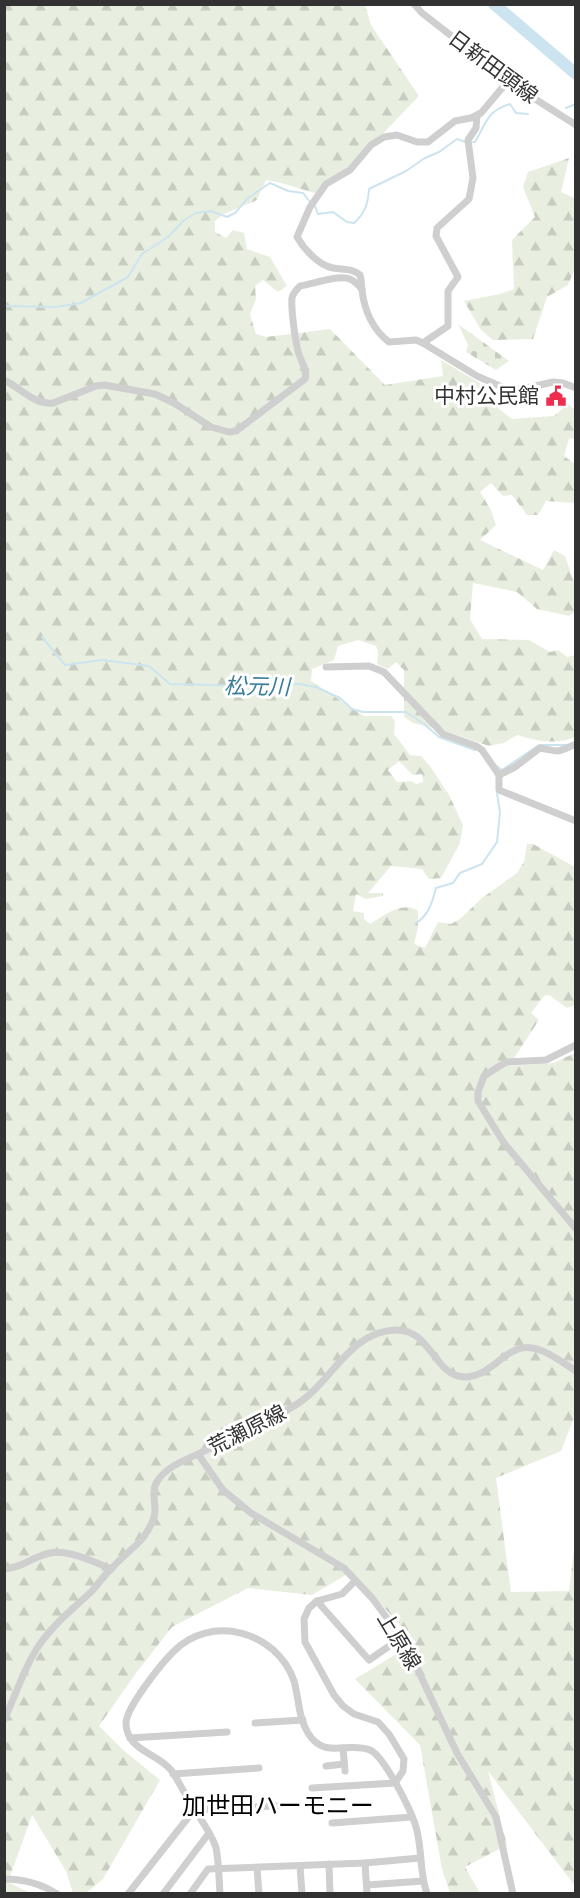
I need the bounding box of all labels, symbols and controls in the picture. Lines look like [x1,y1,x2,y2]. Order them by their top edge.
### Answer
street label: 日新田頭線 [444,25,543,108]
place label: 中村公民館 [434,383,539,408]
public building icon: 中村公民館 [544,384,568,408]
water label: 松元川 [224,672,292,701]
street label: 荒瀬原線 [204,1399,290,1460]
street label: 上原線 [372,1607,426,1674]
district label: 加世田ハーモニー [182,1791,374,1820]

